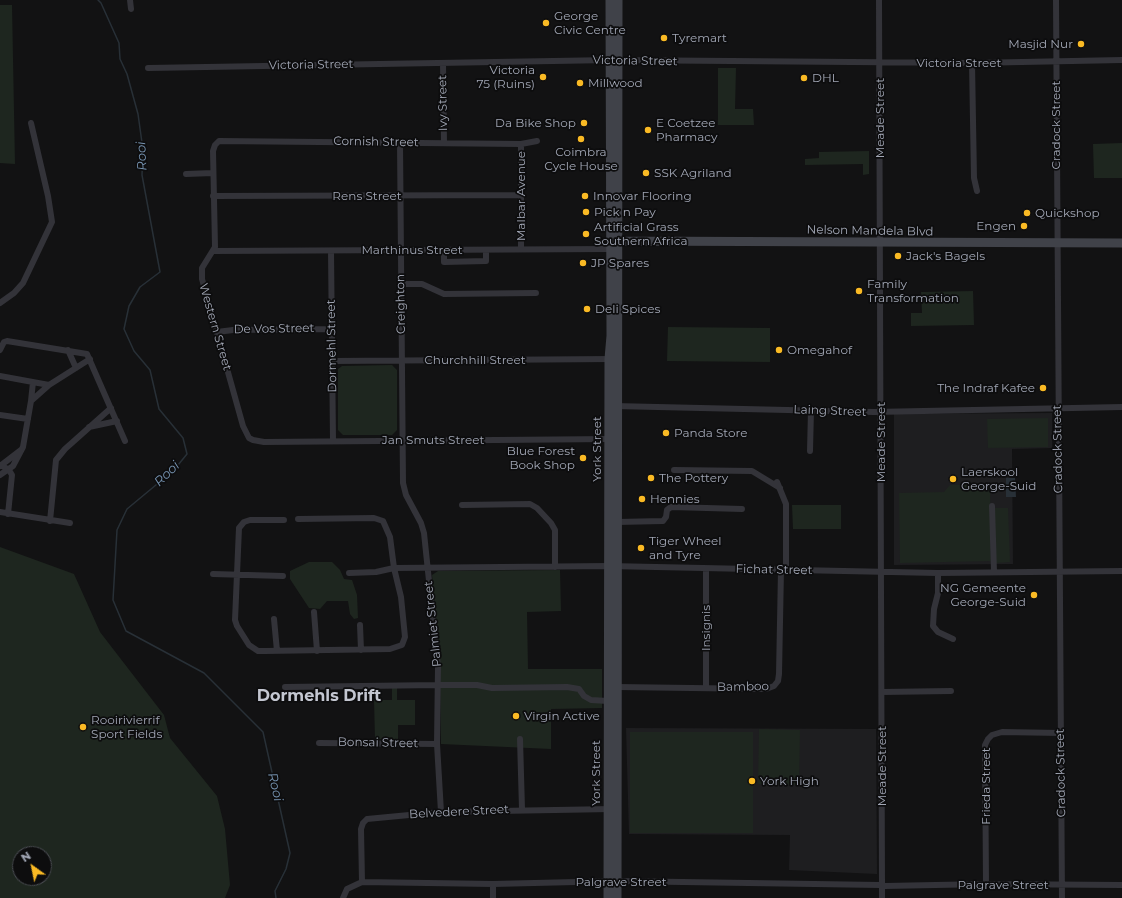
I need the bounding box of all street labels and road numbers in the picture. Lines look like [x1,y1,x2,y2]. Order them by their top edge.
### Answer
street label: Victoria Street [592,53,678,69]
street label: Victoria Street [917,56,1001,70]
street label: Victoria Street [268,57,354,73]
street label: Ivy Street [435,75,451,131]
street label: Meade Street [873,78,887,158]
street label: Cradock Street [1049,81,1063,169]
street label: Cornish Street [333,134,419,150]
street label: Malbar Avenue [514,151,528,241]
street label: Rens Street [332,189,402,203]
street label: Nelson Mandela Blvd [806,223,934,239]
street label: Marthinus Street [361,243,463,257]
street label: Creighton [393,274,409,334]
street label: Western Street [196,282,234,372]
street label: Dormehl Street [324,299,340,393]
street label: De Vos Street [233,321,315,337]
street label: Churchhill Street [424,353,526,367]
street label: Meade Street [874,402,888,482]
street label: Laing Street [793,403,867,419]
street label: Cradock Street [1050,404,1066,494]
street label: York Street [590,416,604,482]
street label: Jan Smuts Street [382,433,484,447]
street label: Fichat Street [735,562,813,578]
street label: Palmiet Street [421,580,445,668]
street label: Insignis [699,605,713,651]
street label: Bamboo [717,679,769,695]
street label: Meade Street [875,726,889,806]
street label: Cradock Street [1053,728,1069,818]
street label: Bonsai Street [338,735,418,751]
street label: York Street [589,740,603,806]
street label: Frieda Street [979,747,993,825]
street label: Belvedere Street [409,802,509,822]
street label: Palgrave Street [575,875,667,889]
street label: Palgrave Street [957,878,1049,892]

